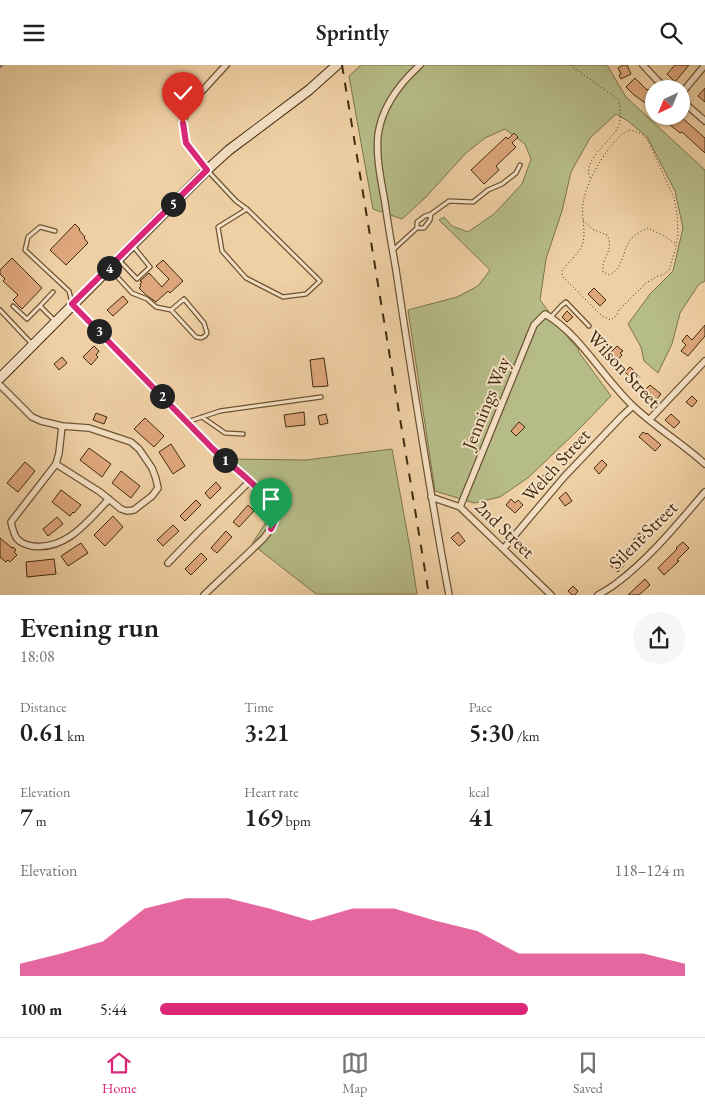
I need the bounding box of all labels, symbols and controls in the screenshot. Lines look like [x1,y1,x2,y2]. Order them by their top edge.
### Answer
text: Sprintly [316,18,389,47]
icon: menu [20,19,48,47]
icon: search [657,19,685,47]
pin [162,72,204,123]
icon: check [169,79,197,107]
north arrow [645,80,690,125]
map controls [645,80,690,125]
pin: 5 [160,191,186,217]
text: 5 [170,195,177,213]
pin: 4 [96,255,122,281]
text: 4 [106,259,113,277]
pin: 3 [86,319,112,343]
text: 3 [96,322,103,340]
street label: Wilson Street [582,325,666,413]
street label: Jennings Way [455,352,516,455]
pin: 2 [150,383,174,409]
text: 2 [159,387,166,405]
street label: Welch Street [516,423,596,507]
pin: 1 [212,447,238,473]
text: 1 [222,451,229,469]
pin [250,478,292,529]
icon: arrive [257,485,285,513]
street label: 2nd Street [470,494,540,564]
street label: Silent Street [603,495,683,575]
text: Evening run [20,609,159,645]
button: share [633,612,685,664]
text: 18:08 [20,646,55,667]
text: Distance [20,698,67,716]
text: Time [244,698,274,716]
text: Pace [469,698,492,716]
text: 0.61 [20,716,65,748]
text: 3:21 [244,716,290,748]
text: 5:30 [469,716,514,748]
text: km [65,727,85,745]
text: /km [514,727,540,745]
text: Elevation [20,783,70,801]
text: Heart rate [244,783,299,801]
text: kcal [469,783,490,801]
text: 7 [20,801,33,833]
text: 169 [244,801,283,833]
text: 41 [469,801,494,833]
text: m [33,812,47,830]
text: bpm [283,812,311,830]
text: Elevation [20,860,78,881]
text: 118–124 m [614,860,685,881]
text: 100 m [20,999,62,1020]
text: 5:44 [100,999,127,1020]
tab: Home [102,1049,137,1097]
tab: Map [341,1049,369,1097]
tab: Saved [573,1049,603,1097]

